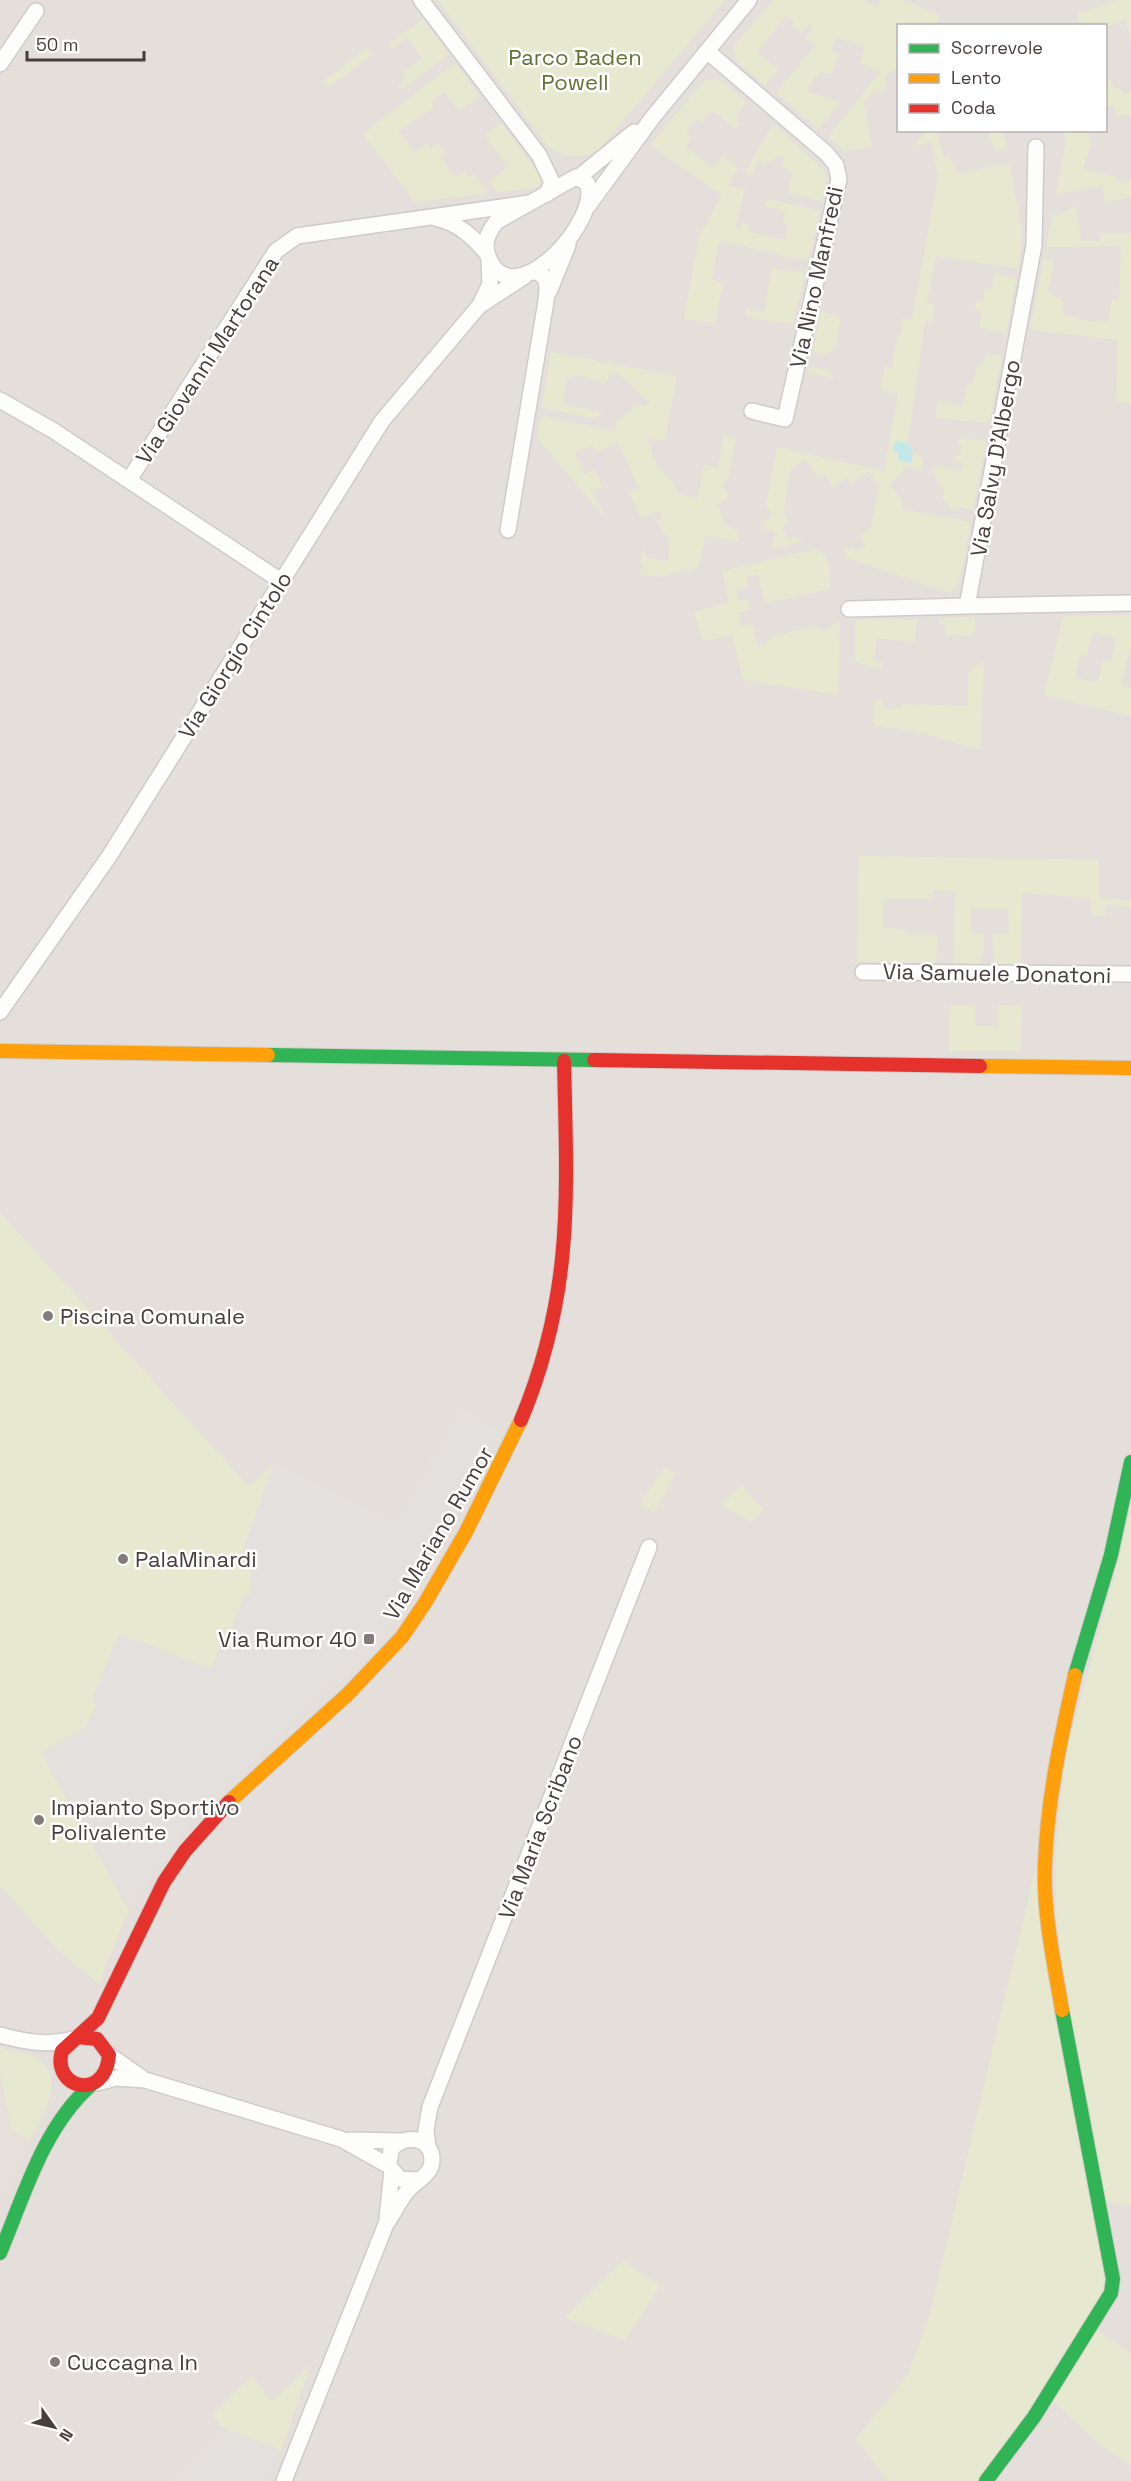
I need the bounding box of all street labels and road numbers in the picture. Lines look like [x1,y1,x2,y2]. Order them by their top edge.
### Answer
street label: Via Nino Manfredi [783,184,849,370]
street label: Via Giovanni Martorana [129,250,285,469]
street label: Via Salvy D'Albergo [964,357,1026,559]
street label: Via Giorgio Cintolo [172,566,298,744]
street label: Via Samuele Donatoni [882,957,1112,989]
street label: Via Mariano Rumor [377,1441,499,1625]
street label: Via Maria Scribano [492,1731,588,1923]

